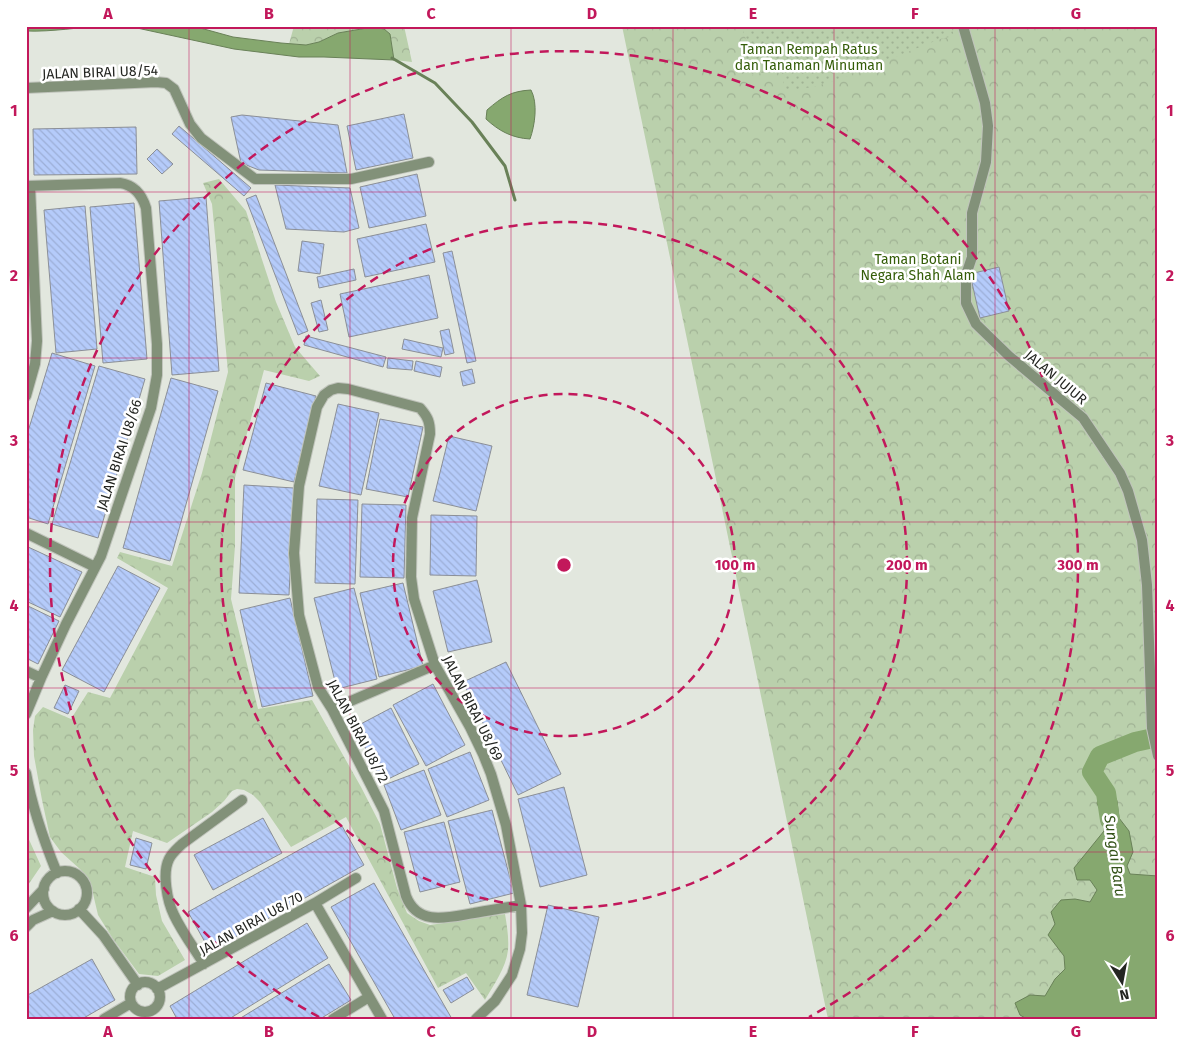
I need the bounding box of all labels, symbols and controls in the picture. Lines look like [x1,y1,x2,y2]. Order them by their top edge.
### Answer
text: A [102,4,113,23]
text: B [264,4,274,23]
text: C [426,4,436,23]
text: D [587,4,597,23]
text: E [749,4,757,23]
text: F [911,4,919,23]
text: G [1071,4,1081,23]
park label: Taman Rempah Ratus dan Tanaman Minuman [735,41,883,74]
street label: JALAN BIRAI U8/54 [42,62,159,83]
text: 1 [10,101,18,120]
text: 1 [1166,101,1174,120]
park label: Taman Botani Negara Shah Alam [860,251,976,284]
text: 2 [10,266,18,285]
text: 2 [1166,266,1174,285]
street label: JALAN JUJUR [1021,346,1091,409]
street label: JALAN BIRAI U8/66 [93,397,146,513]
text: 3 [9,431,18,450]
text: 3 [1165,431,1174,450]
centre of rings [555,556,573,574]
text: 100 m [715,556,755,574]
text: 200 m [886,556,928,574]
text: 300 m [1056,556,1099,574]
text: 4 [9,596,19,615]
text: 4 [1165,596,1175,615]
street label: JALAN BIRAI U8/69 [439,653,506,764]
street label: JALAN BIRAI U8/72 [323,677,392,786]
text: 5 [10,761,19,780]
text: 5 [1166,761,1175,780]
water label: Sungai Baru [1100,813,1130,898]
street label: JALAN BIRAI U8/70 [197,888,306,959]
text: 6 [9,926,19,945]
text: 6 [1165,926,1175,945]
north arrow [1096,958,1146,1008]
text: N [1118,985,1131,1004]
text: A [102,1022,113,1041]
text: B [264,1022,274,1041]
text: C [426,1022,436,1041]
text: D [587,1022,597,1041]
text: E [749,1022,757,1041]
text: F [911,1022,919,1041]
text: G [1071,1022,1081,1041]

